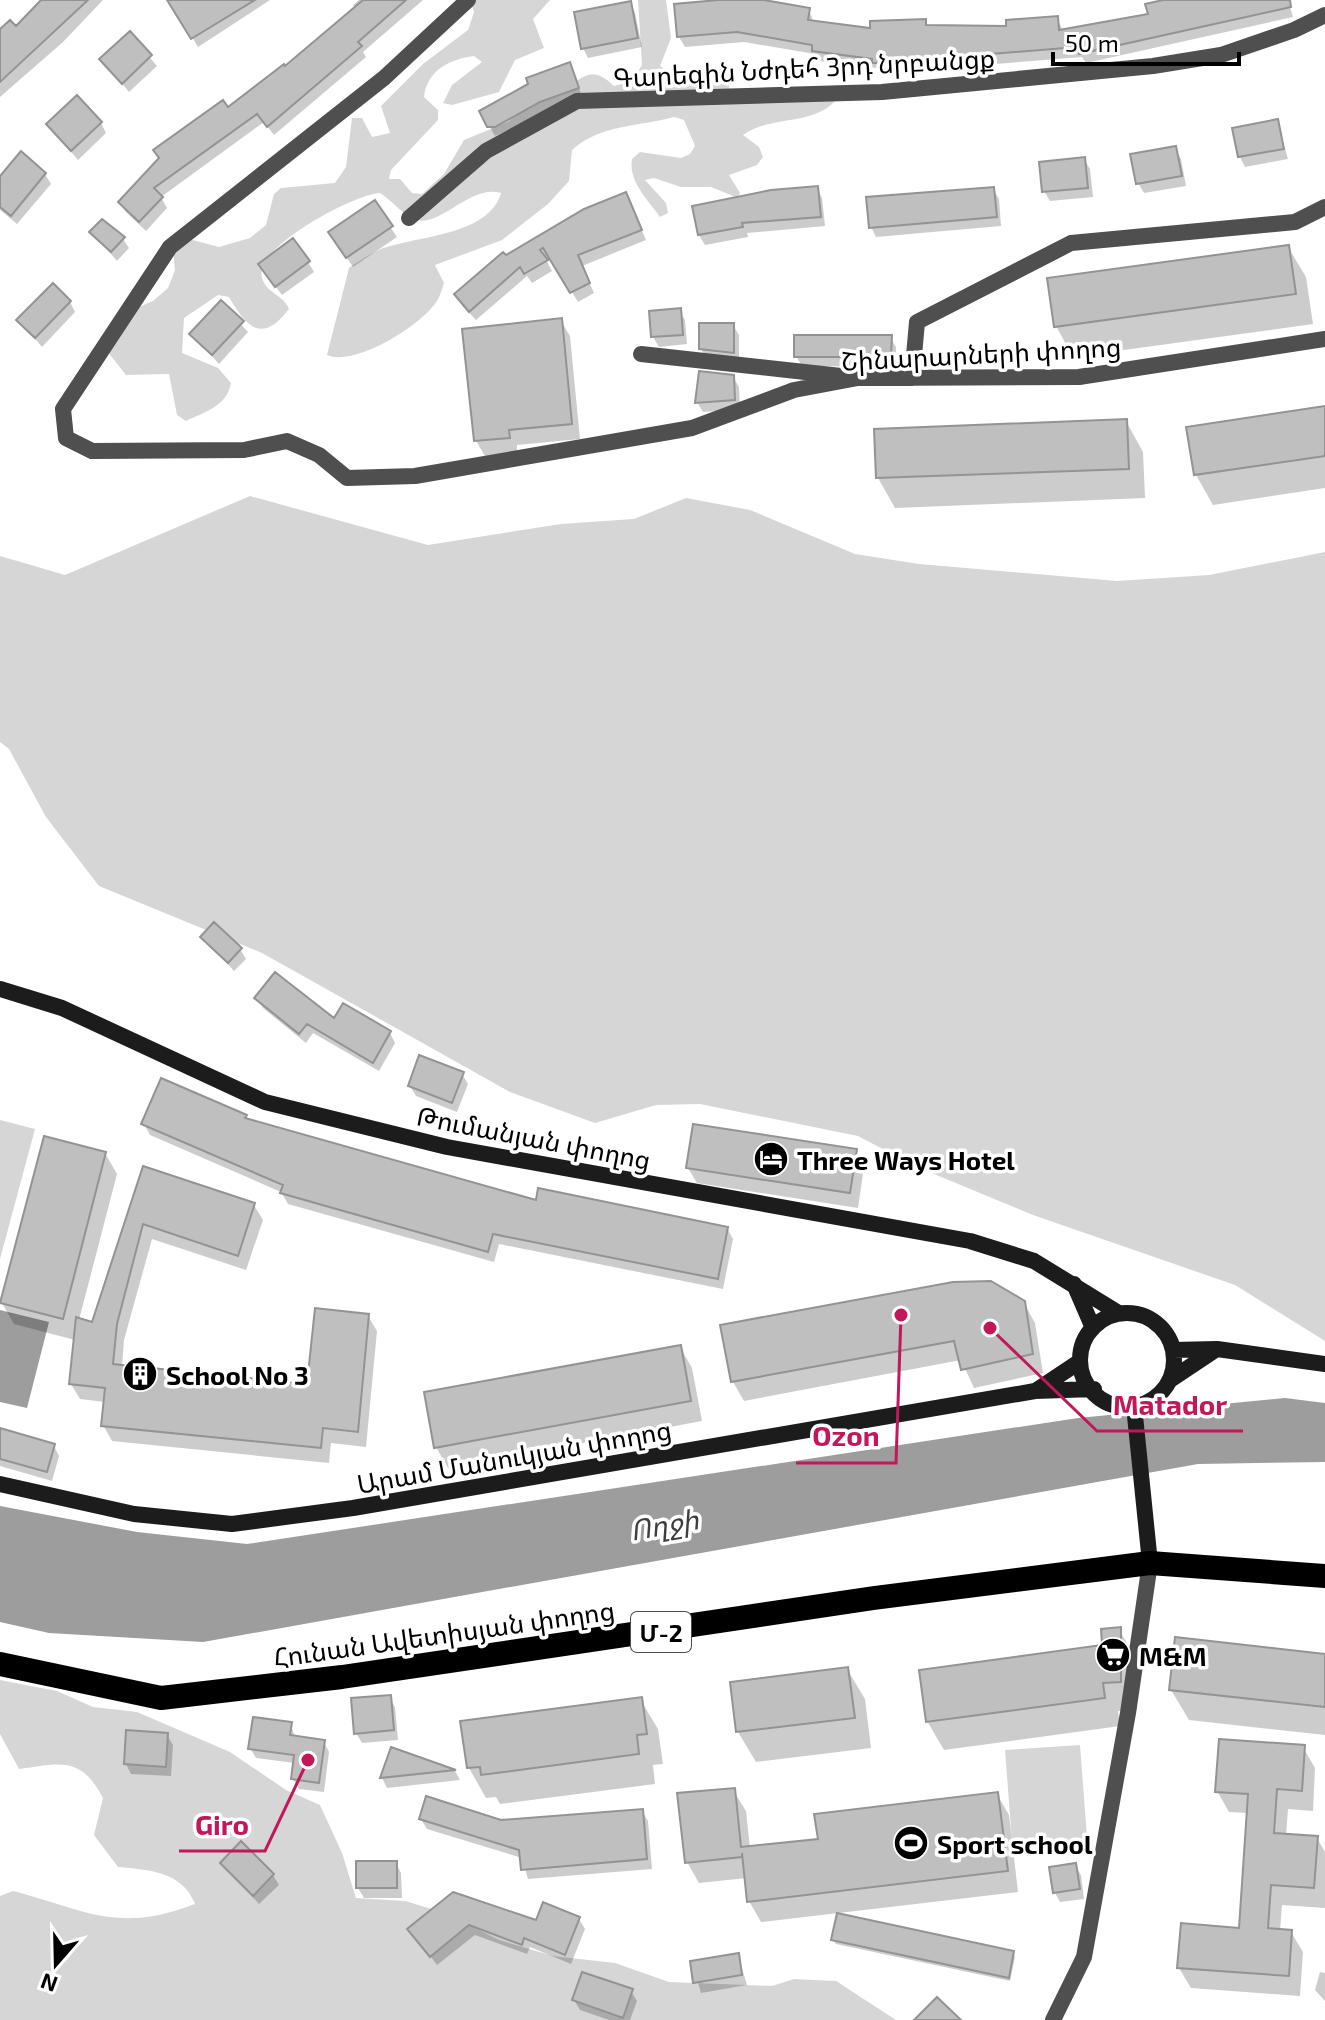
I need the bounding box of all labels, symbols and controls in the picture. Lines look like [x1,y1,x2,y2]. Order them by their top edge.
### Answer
scale bar [1053,16,1239,66]
text: 50 m [1065,28,1119,57]
street label: Գարեգին Նժդեհ 3րդ նրբանցք [612,42,996,93]
street label: Շինարարների փողոց [840,330,1122,377]
street label: Թումանյան փողոց [414,1099,654,1176]
hotel icon: Three Ways Hotel [752,1140,790,1178]
place label: Three Ways Hotel [797,1144,1015,1176]
building icon: School No 3 [121,1355,159,1393]
place label: School No 3 [166,1359,309,1390]
callout: Matador [1097,1379,1243,1431]
text: Matador [1113,1387,1227,1421]
callout: Ozon [796,1411,896,1463]
street label: Արամ Մանուկյան փողոց [354,1413,674,1500]
text: Ozon [812,1418,880,1452]
water label: Ողջի [627,1501,702,1548]
street label: Հունան Ավետիսյան փողոց [271,1594,617,1673]
road number: Մ-2 [631,1612,691,1652]
supermarket icon: M&M [1094,1636,1132,1674]
place label: M&M [1139,1640,1207,1671]
callout: Giro [179,1799,265,1851]
text: Giro [195,1807,249,1841]
sports icon: Sport school [892,1824,930,1862]
place label: Sport school [937,1828,1093,1859]
north arrow [16,1924,96,2004]
text: N [37,1969,61,1999]

